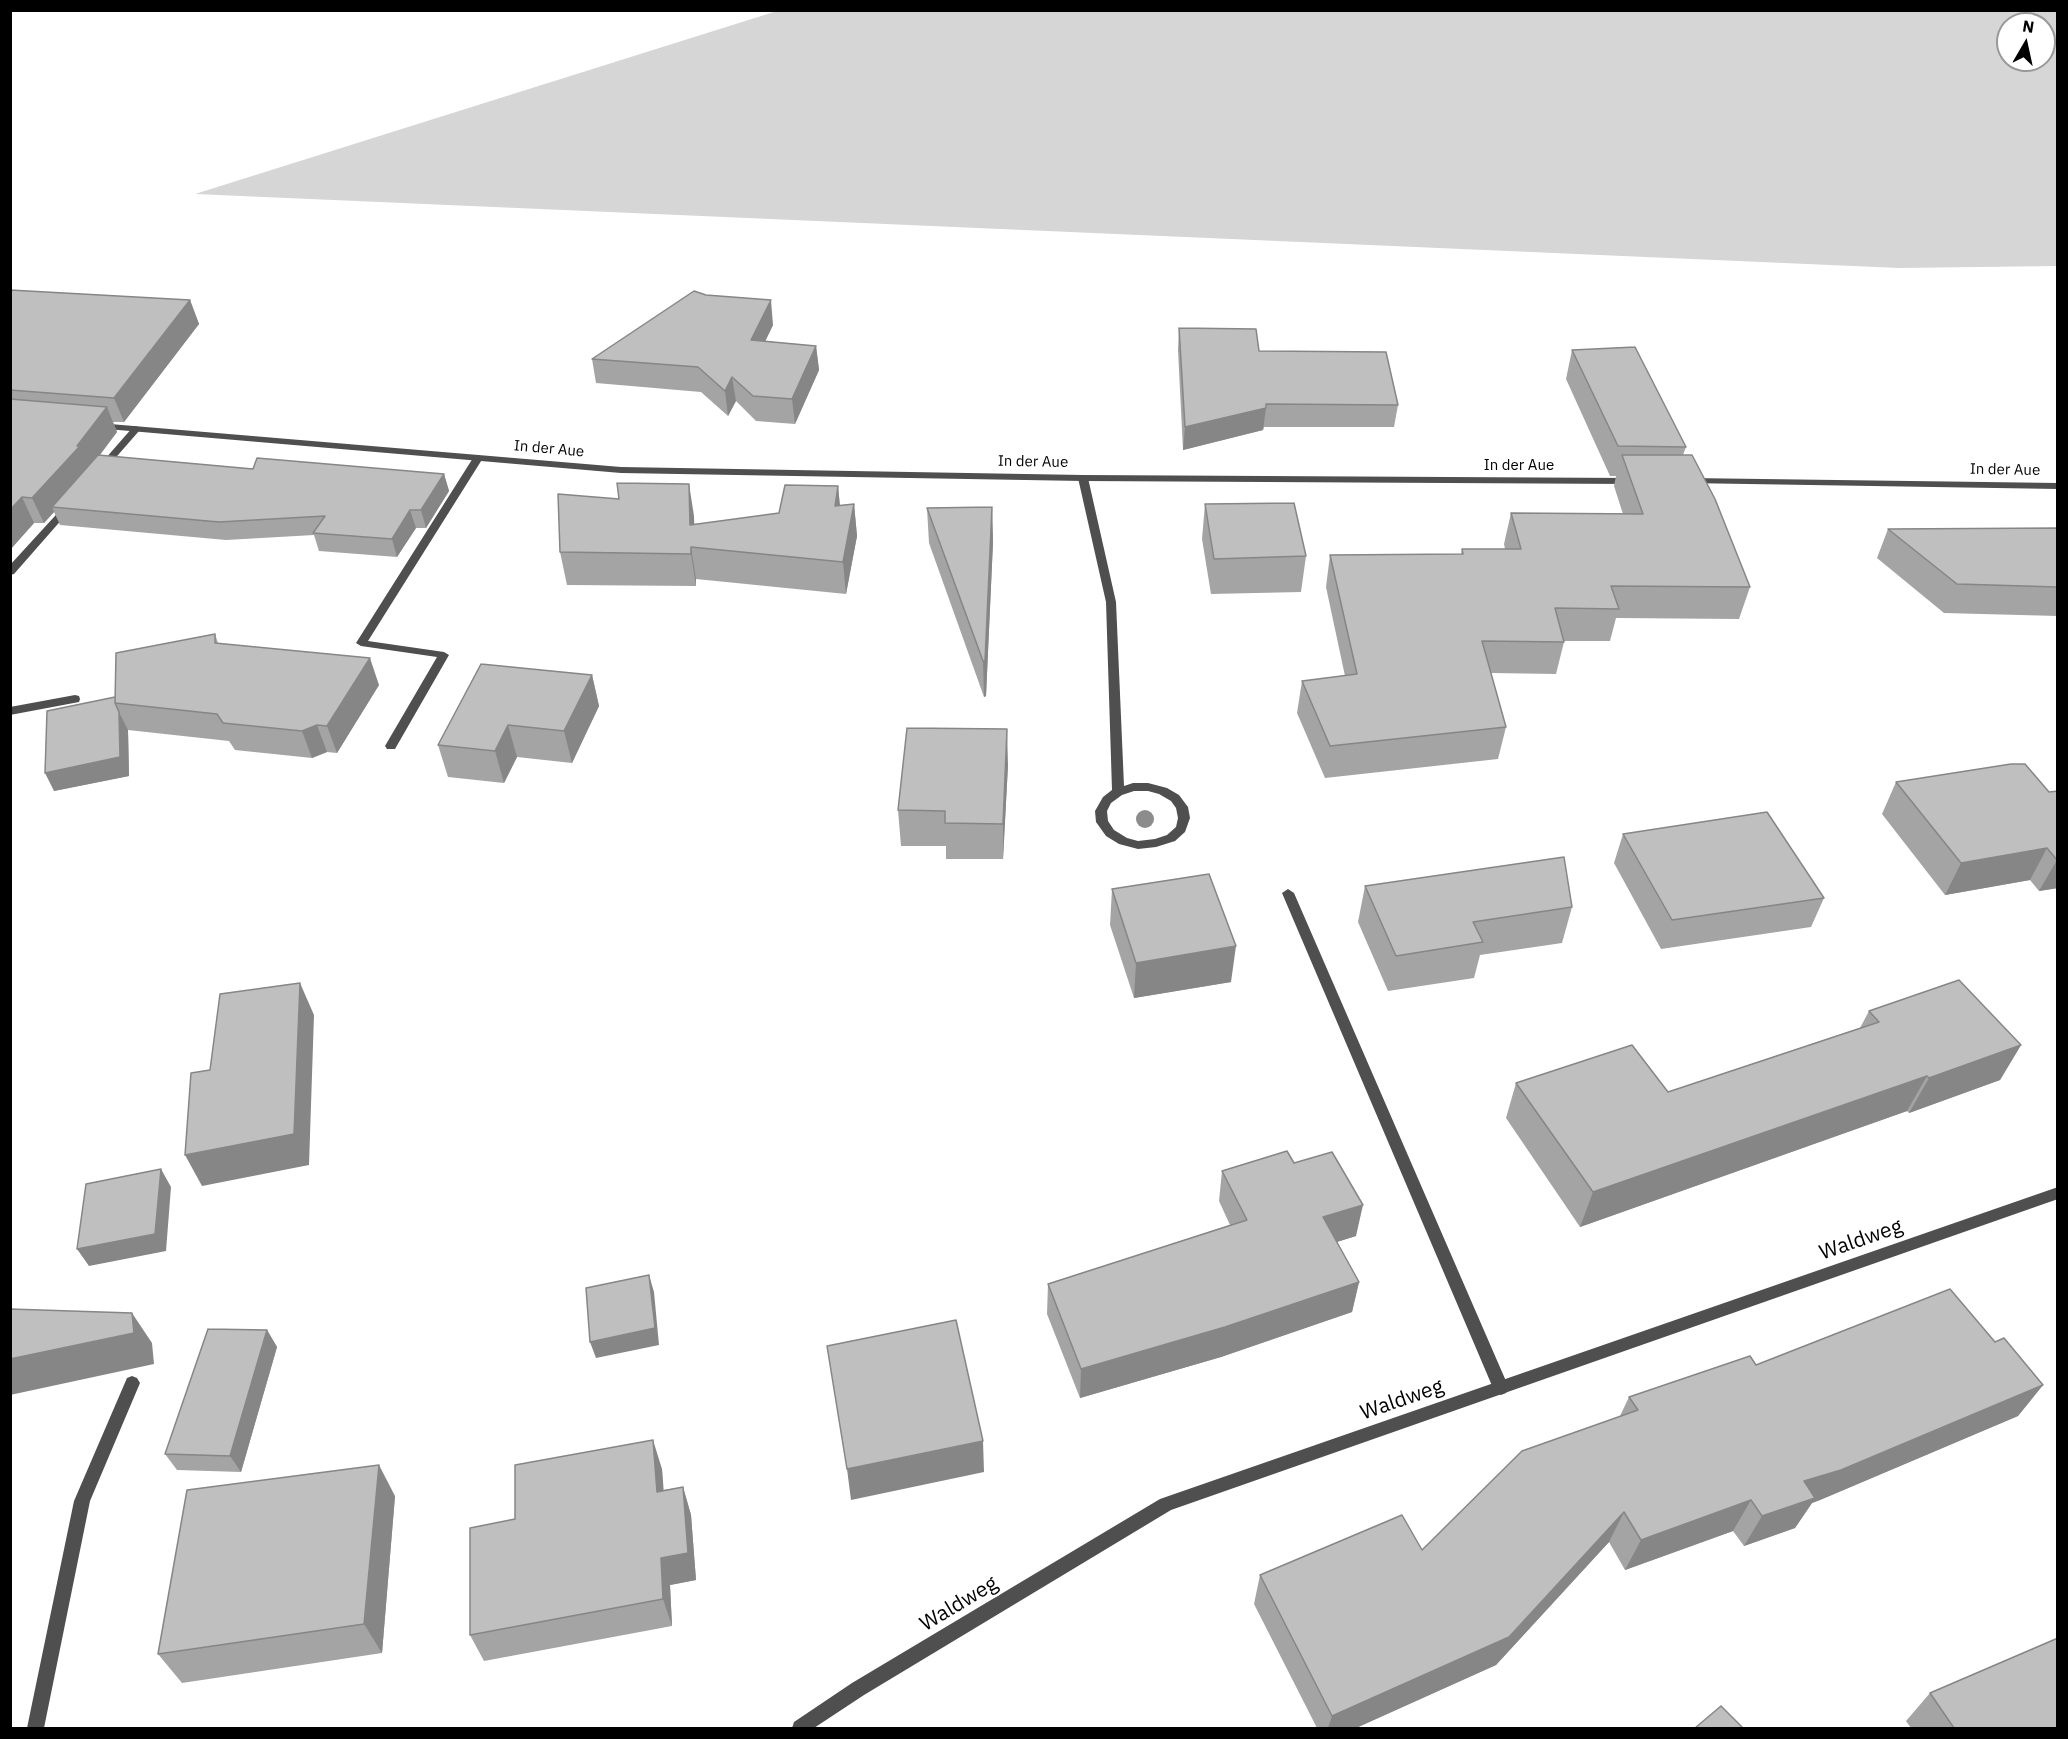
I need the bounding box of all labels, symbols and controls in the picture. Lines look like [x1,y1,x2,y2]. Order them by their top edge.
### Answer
north arrow [1996,12,2056,72]
text: N [2021,15,2036,37]
street label: In der Aue [513,437,585,461]
street label: In der Aue [998,452,1068,472]
street label: In der Aue [1484,457,1554,475]
street label: In der Aue [1970,460,2040,480]
street label: Waldweg [1816,1214,1906,1266]
street label: Waldweg [1357,1374,1447,1426]
street label: Waldweg [916,1571,1002,1637]

